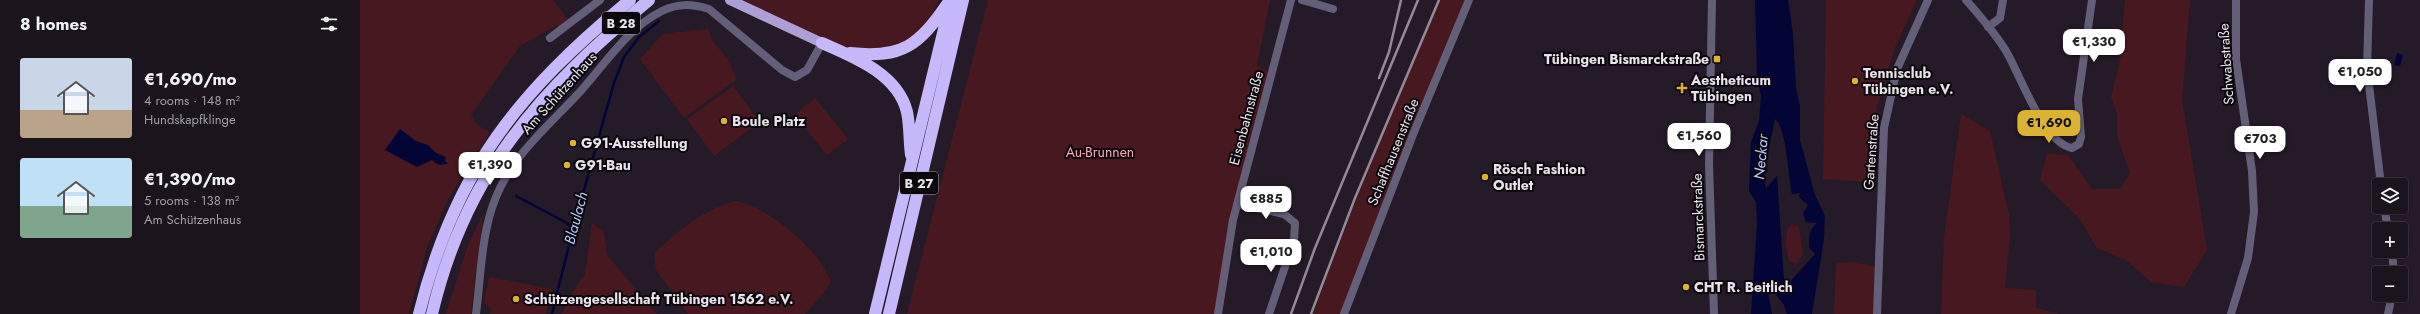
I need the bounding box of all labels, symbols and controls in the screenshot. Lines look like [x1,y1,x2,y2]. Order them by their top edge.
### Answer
text: 8 homes [20,12,87,36]
road number: B 28 [602,12,640,34]
icon: filters [318,13,340,35]
street label: Schwabstraße [2213,23,2239,105]
pin: €1,330 [2061,29,2127,63]
text: €1,330 [2072,32,2116,51]
street label: Am Schützenhaus [517,47,602,139]
place label: Tübingen Bismarckstraße [1544,49,1709,69]
marker: Tübingen Bismarckstraße [1712,54,1722,64]
pin: €1,050 [2327,59,2393,93]
text: €1,050 [2338,62,2382,81]
place label: Tennisclub Tübingen e.V. [1863,63,1954,99]
text: €1,690/mo [144,67,236,91]
street label: Eisenbahnstraße [1224,69,1268,167]
place label: Aestheticum Tübingen [1690,70,1771,106]
icon: home [52,74,100,122]
marker: Tennisclub Tübingen e.V. [1850,76,1860,86]
marker: Aestheticum Tübingen [1676,82,1688,94]
text: 4 rooms · 148 m² [144,91,240,110]
street label: Schaffhausenstraße [1362,96,1424,208]
text: Hundskapfklinge [144,110,236,129]
pin: €1,690 [2016,110,2082,144]
place label: Boule Platz [732,111,806,131]
street label: Gartenstraße [1858,113,1884,191]
text: €1,690 [2026,113,2072,132]
marker: Boule Platz [719,116,729,126]
pin: €1,560 [1666,123,1732,157]
text: €1,560 [1676,126,1722,145]
pin: €703 [2236,126,2284,160]
text: €703 [2243,129,2277,148]
water label: Neckar [1748,132,1774,181]
place label: G91-Ausstellung [581,133,688,153]
marker: G91-Ausstellung [568,138,578,148]
park label: Au-Brunnen [1066,142,1134,162]
pin: €1,390 [457,152,523,186]
text: €1,390 [468,155,512,174]
place label: G91-Bau [575,155,631,175]
place label: Rösch Fashion Outlet [1493,159,1585,195]
marker: G91-Bau [562,160,572,170]
text: €1,390/mo [144,167,236,191]
road number: B 27 [900,172,938,194]
marker: Rösch Fashion Outlet [1480,172,1490,182]
street label: Bismarckstraße [1686,173,1710,261]
icon: home [52,174,100,222]
map controls [2372,178,2408,302]
button: layers [2372,178,2408,214]
pin: €885 [1242,186,1290,220]
water label: Blaulach [558,189,594,247]
text: €885 [1249,189,1283,208]
text: 5 rooms · 138 m² [144,191,239,210]
text: Am Schützenhaus [144,210,241,229]
button: + [2372,222,2408,258]
pin: €1,010 [1238,239,1304,273]
text: €1,010 [1249,242,1293,261]
button: − [2372,266,2408,302]
place label: CHT R. Beitlich [1694,277,1793,297]
marker: CHT R. Beitlich [1681,282,1691,292]
place label: Schützengesellschaft Tübingen 1562 e.V. [524,289,794,309]
marker: Schützengesellschaft Tübingen 1562 e.V. [511,294,521,304]

